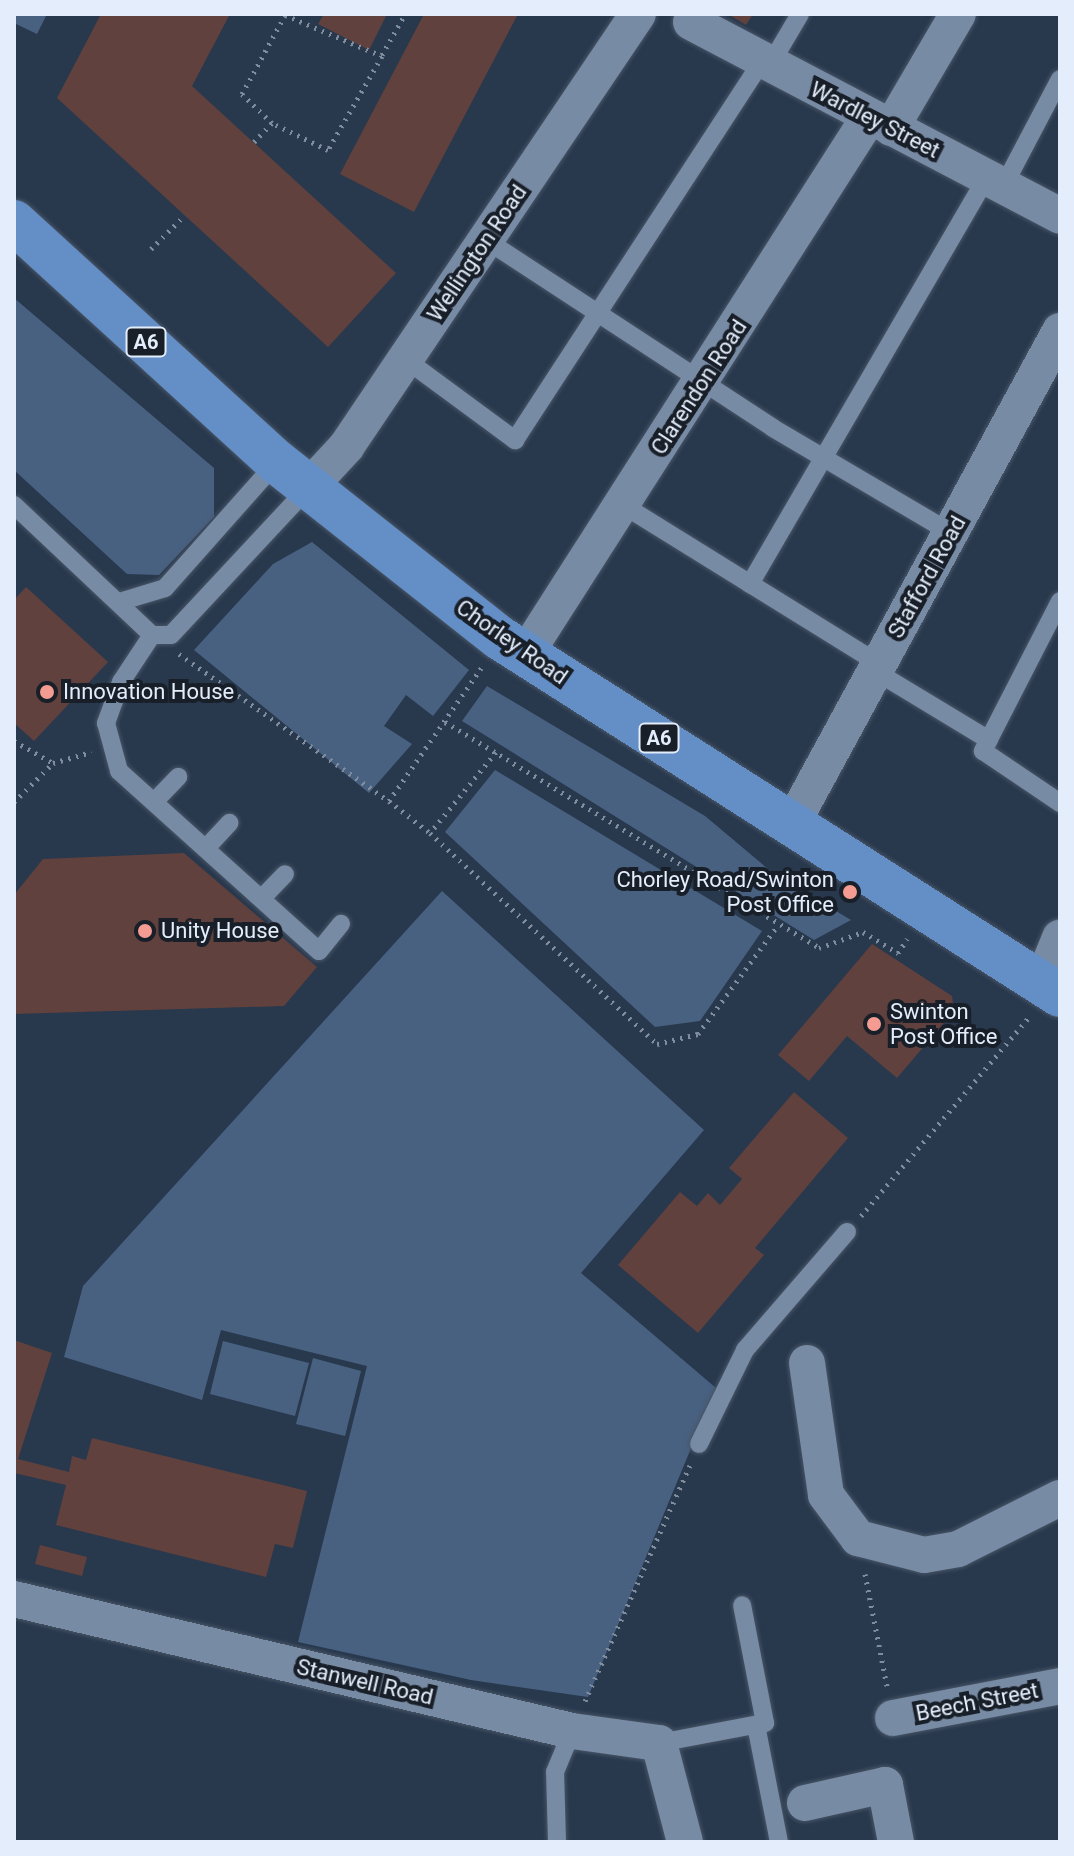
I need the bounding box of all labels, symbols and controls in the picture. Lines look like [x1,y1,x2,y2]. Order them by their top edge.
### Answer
street label: Wardley Street [806,76,944,164]
street label: Wellington Road [422,180,532,326]
street label: Clarendon Road [646,315,752,459]
road number: A6 [124,326,168,358]
street label: Stafford Road [883,511,971,643]
street label: Chorley Road [451,594,573,690]
place label: Innovation House [63,679,234,705]
marker: Innovation House [38,683,56,701]
road number: A6 [637,722,681,754]
place label: Chorley Road/Swinton Post Office [616,866,834,918]
marker: Chorley Road/Swinton Post Office [841,883,859,901]
place label: Unity House [161,918,279,944]
marker: Unity House [136,922,154,940]
place label: Swinton Post Office [890,998,997,1050]
marker: Swinton Post Office [865,1015,883,1033]
street label: Stanwell Road [294,1653,436,1711]
street label: Beech Street [914,1677,1040,1727]

